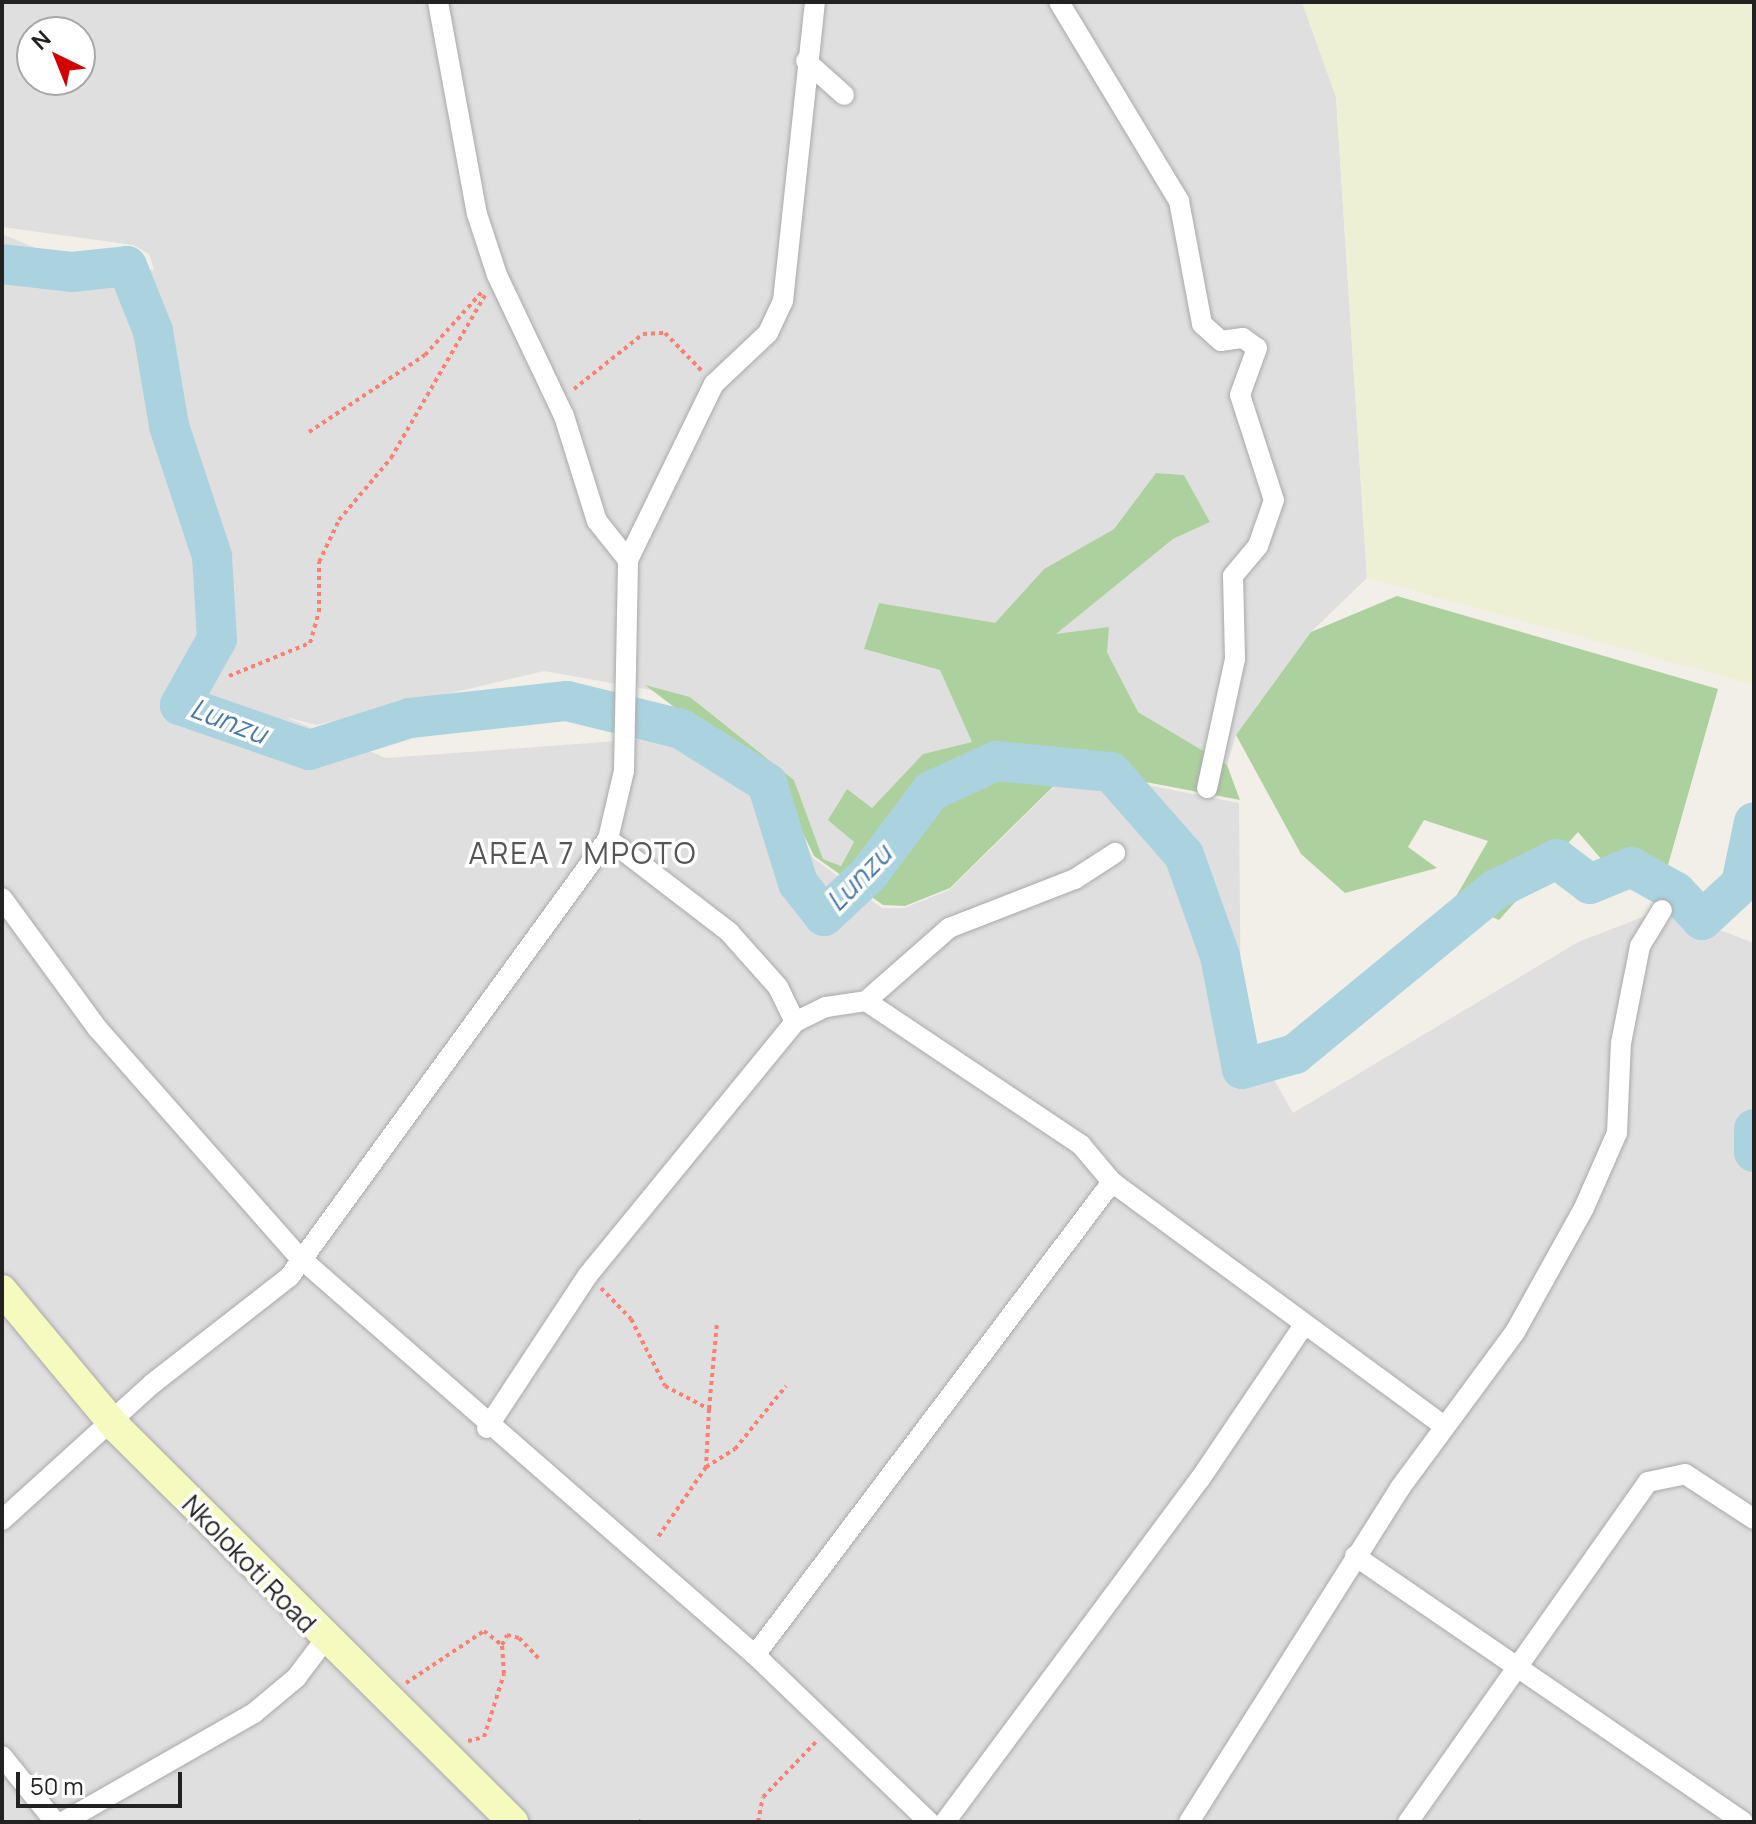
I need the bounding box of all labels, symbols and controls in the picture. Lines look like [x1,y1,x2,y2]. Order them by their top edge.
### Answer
north arrow [16,16,96,96]
text: N [25,24,57,56]
water label: Lunzu [186,690,272,750]
district label: AREA 7 MPOTO [468,835,698,871]
water label: Lunzu [818,837,898,917]
street label: Nkolokoti Road [176,1489,322,1639]
scale bar [20,1756,186,1806]
text: 50 m [30,1769,84,1802]

